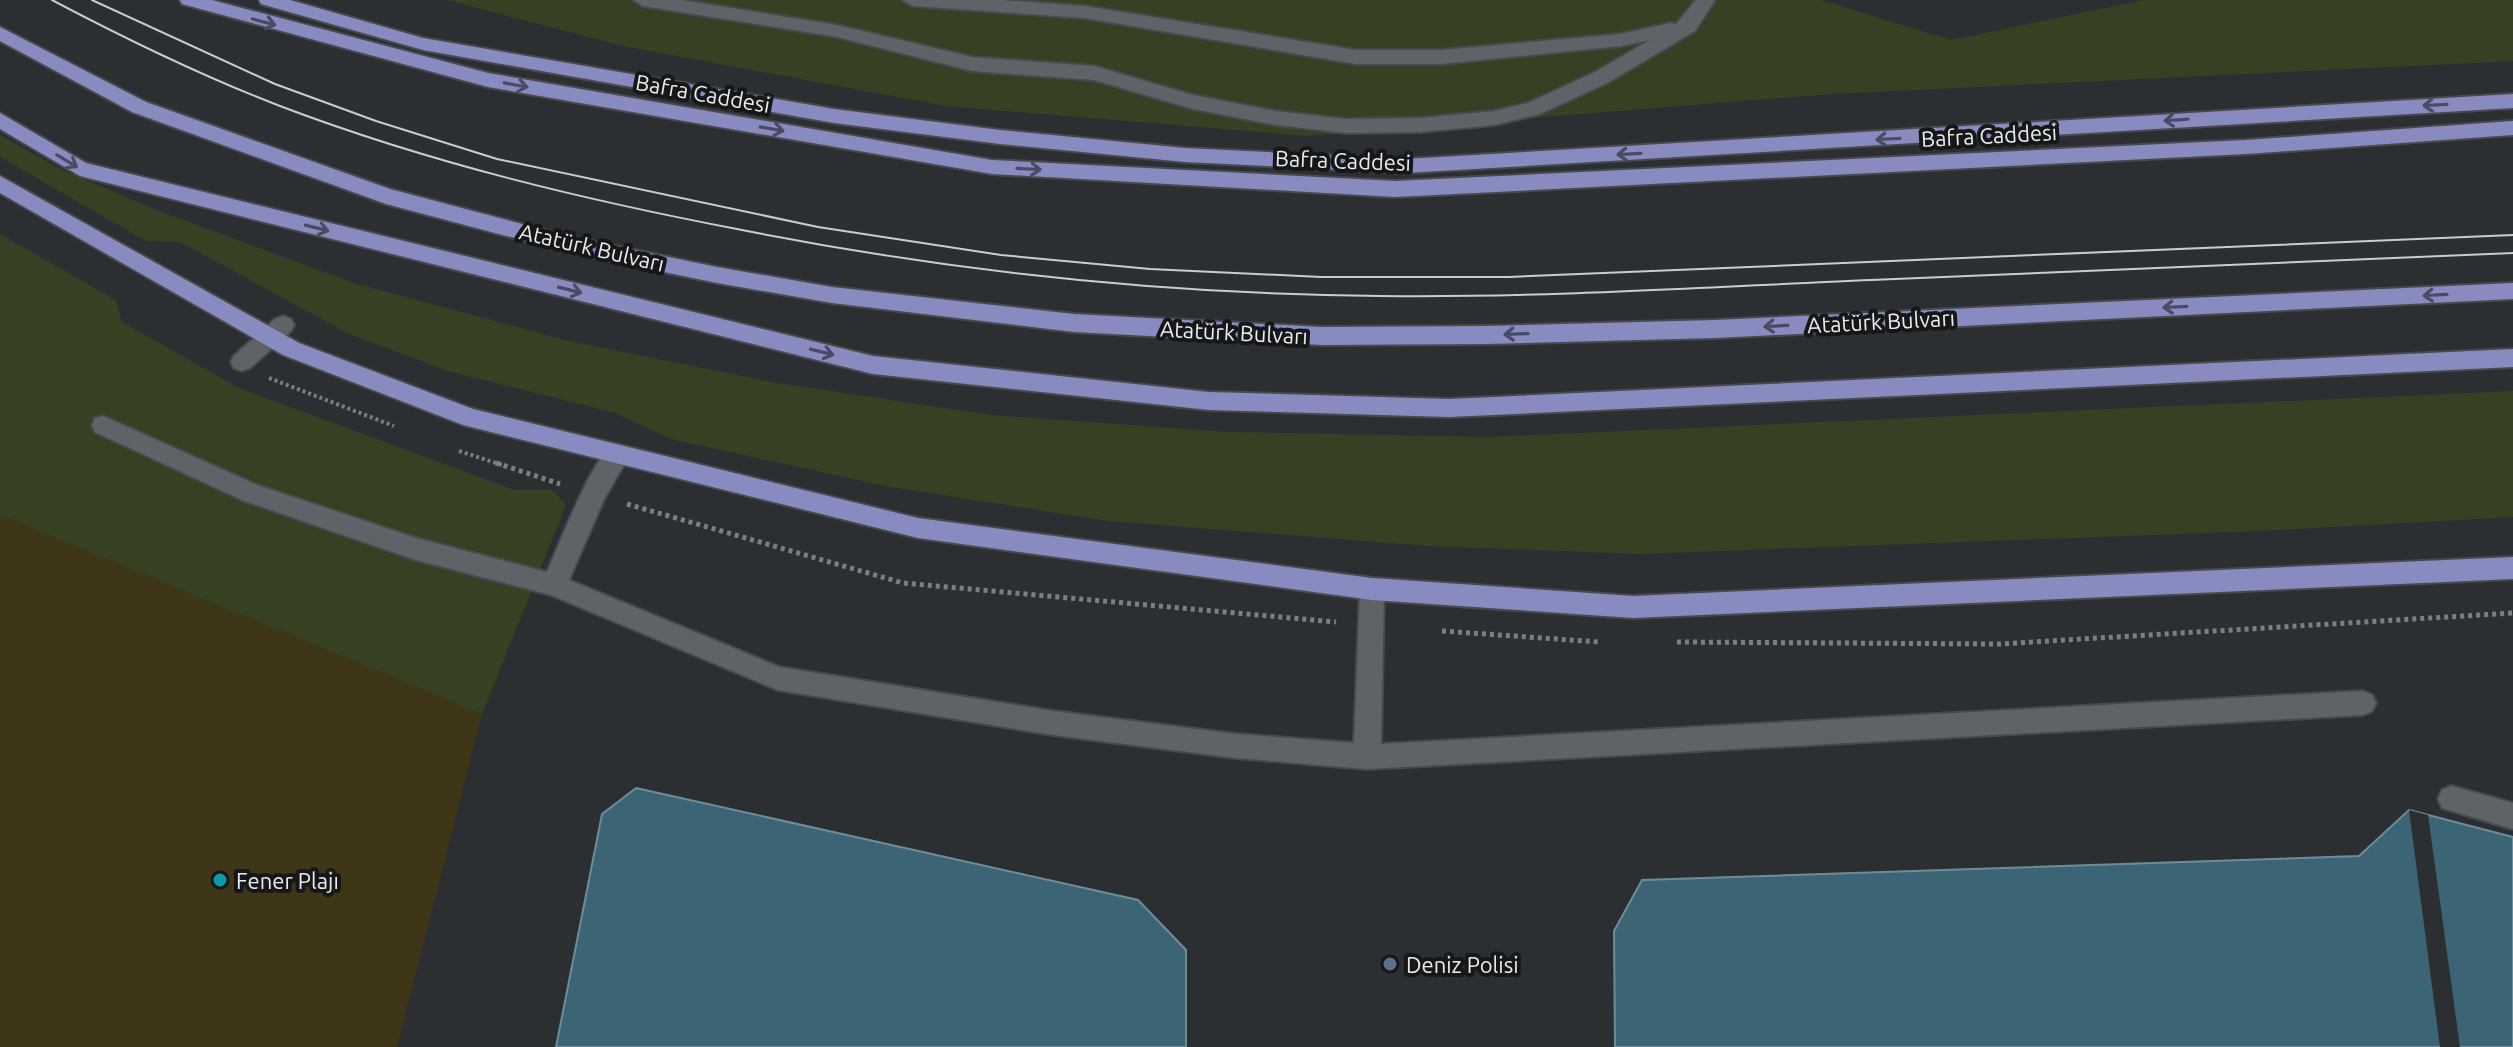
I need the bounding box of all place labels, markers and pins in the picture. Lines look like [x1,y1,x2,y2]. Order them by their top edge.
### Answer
place label: Fener Plajı [236,868,339,893]
marker: Fener Plajı [211,871,229,889]
place label: Deniz Polisi [1406,952,1519,977]
marker: Deniz Polisi [1381,955,1399,973]

